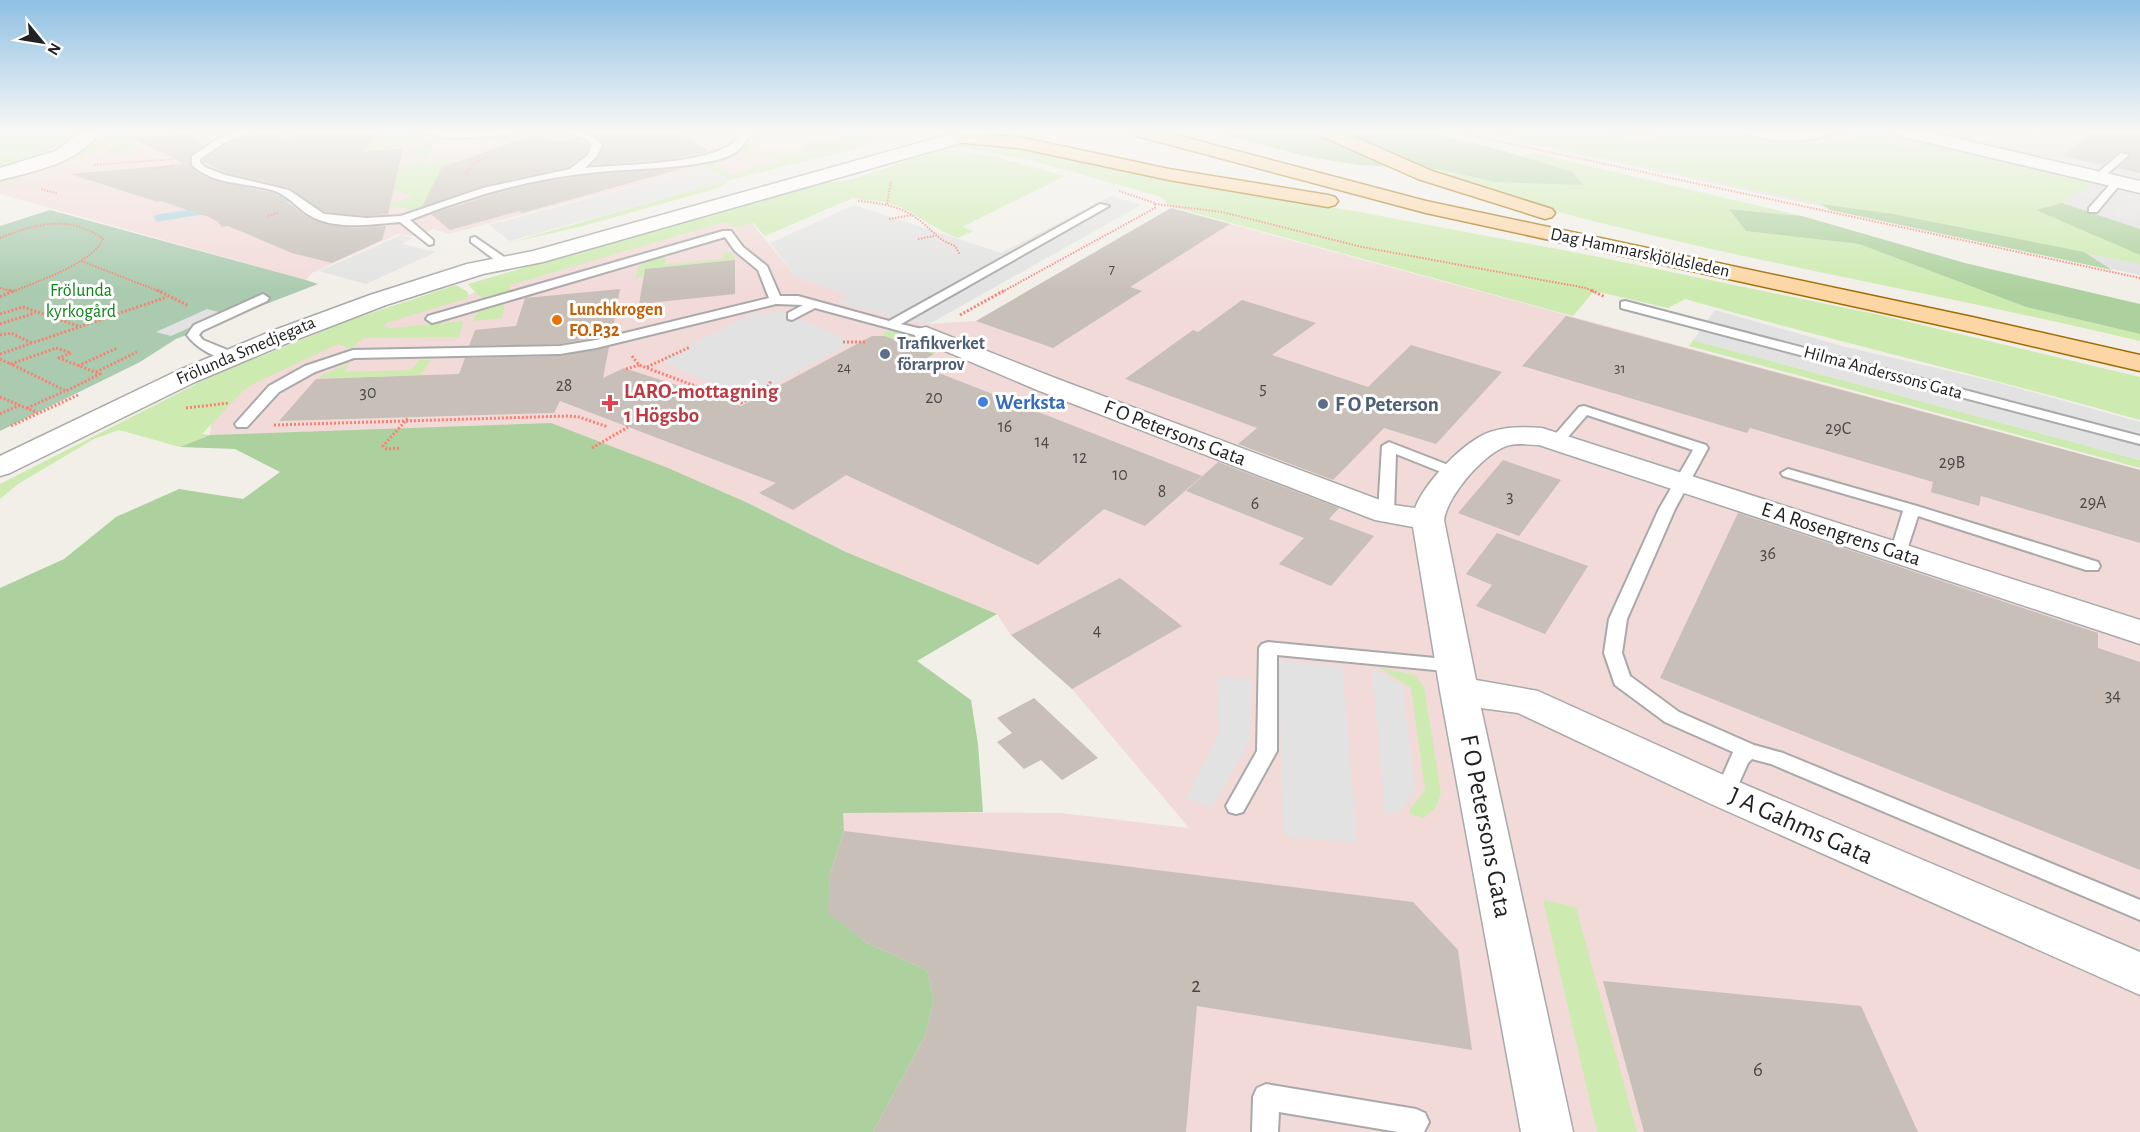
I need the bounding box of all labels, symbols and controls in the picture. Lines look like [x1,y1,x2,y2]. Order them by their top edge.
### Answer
north arrow [12,12,72,72]
text: N [44,40,64,58]
street label: Dag Hammarskjöldsleden [1549,225,1731,281]
house number: 7 [1109,262,1115,277]
park label: Frölunda kyrkogård [46,282,116,321]
place label: Lunchkrogen FO.P.32 [569,301,663,340]
marker: Lunchkrogen FO.P.32 [550,313,564,327]
street label: Frölunda Smedjegata [174,314,318,388]
place label: Trafikverket förarprov [897,335,985,374]
street label: Hilma Anderssons Gata [1802,343,1964,403]
marker: Trafikverket förarprov [878,347,892,361]
house number: 24 [837,360,851,375]
house number: 31 [1614,361,1626,376]
house number: 28 [556,377,572,395]
house number: 5 [1259,380,1267,398]
place label: LARO-mottagning 1 Högsbo [624,381,779,426]
house number: 30 [360,384,376,402]
house number: 20 [925,389,943,407]
place label: Werksta [995,392,1066,413]
marker: LARO-mottagning 1 Högsbo [601,394,619,412]
place label: F O Peterson [1335,394,1439,415]
marker: Werksta [976,395,990,409]
street label: F O Petersons Gata [1101,396,1249,470]
marker: F O Peterson [1316,397,1330,411]
house number: 16 [998,418,1012,436]
house number: 29C [1825,420,1851,438]
house number: 14 [1035,433,1050,451]
house number: 12 [1073,449,1087,467]
house number: 29B [1939,454,1965,472]
house number: 10 [1112,466,1128,484]
house number: 8 [1158,483,1166,501]
house number: 3 [1506,488,1514,506]
house number: 29A [2079,494,2107,512]
house number: 6 [1251,495,1259,513]
street label: E A Rosengrens Gata [1759,498,1923,570]
house number: 36 [1760,545,1776,563]
house number: 4 [1093,622,1102,640]
house number: 34 [2105,687,2121,705]
street label: F O Petersons Gata [1455,732,1517,920]
street label: J A Gahms Gata [1725,783,1877,869]
house number: 2 [1191,975,1201,996]
house number: 6 [1753,1059,1763,1080]

